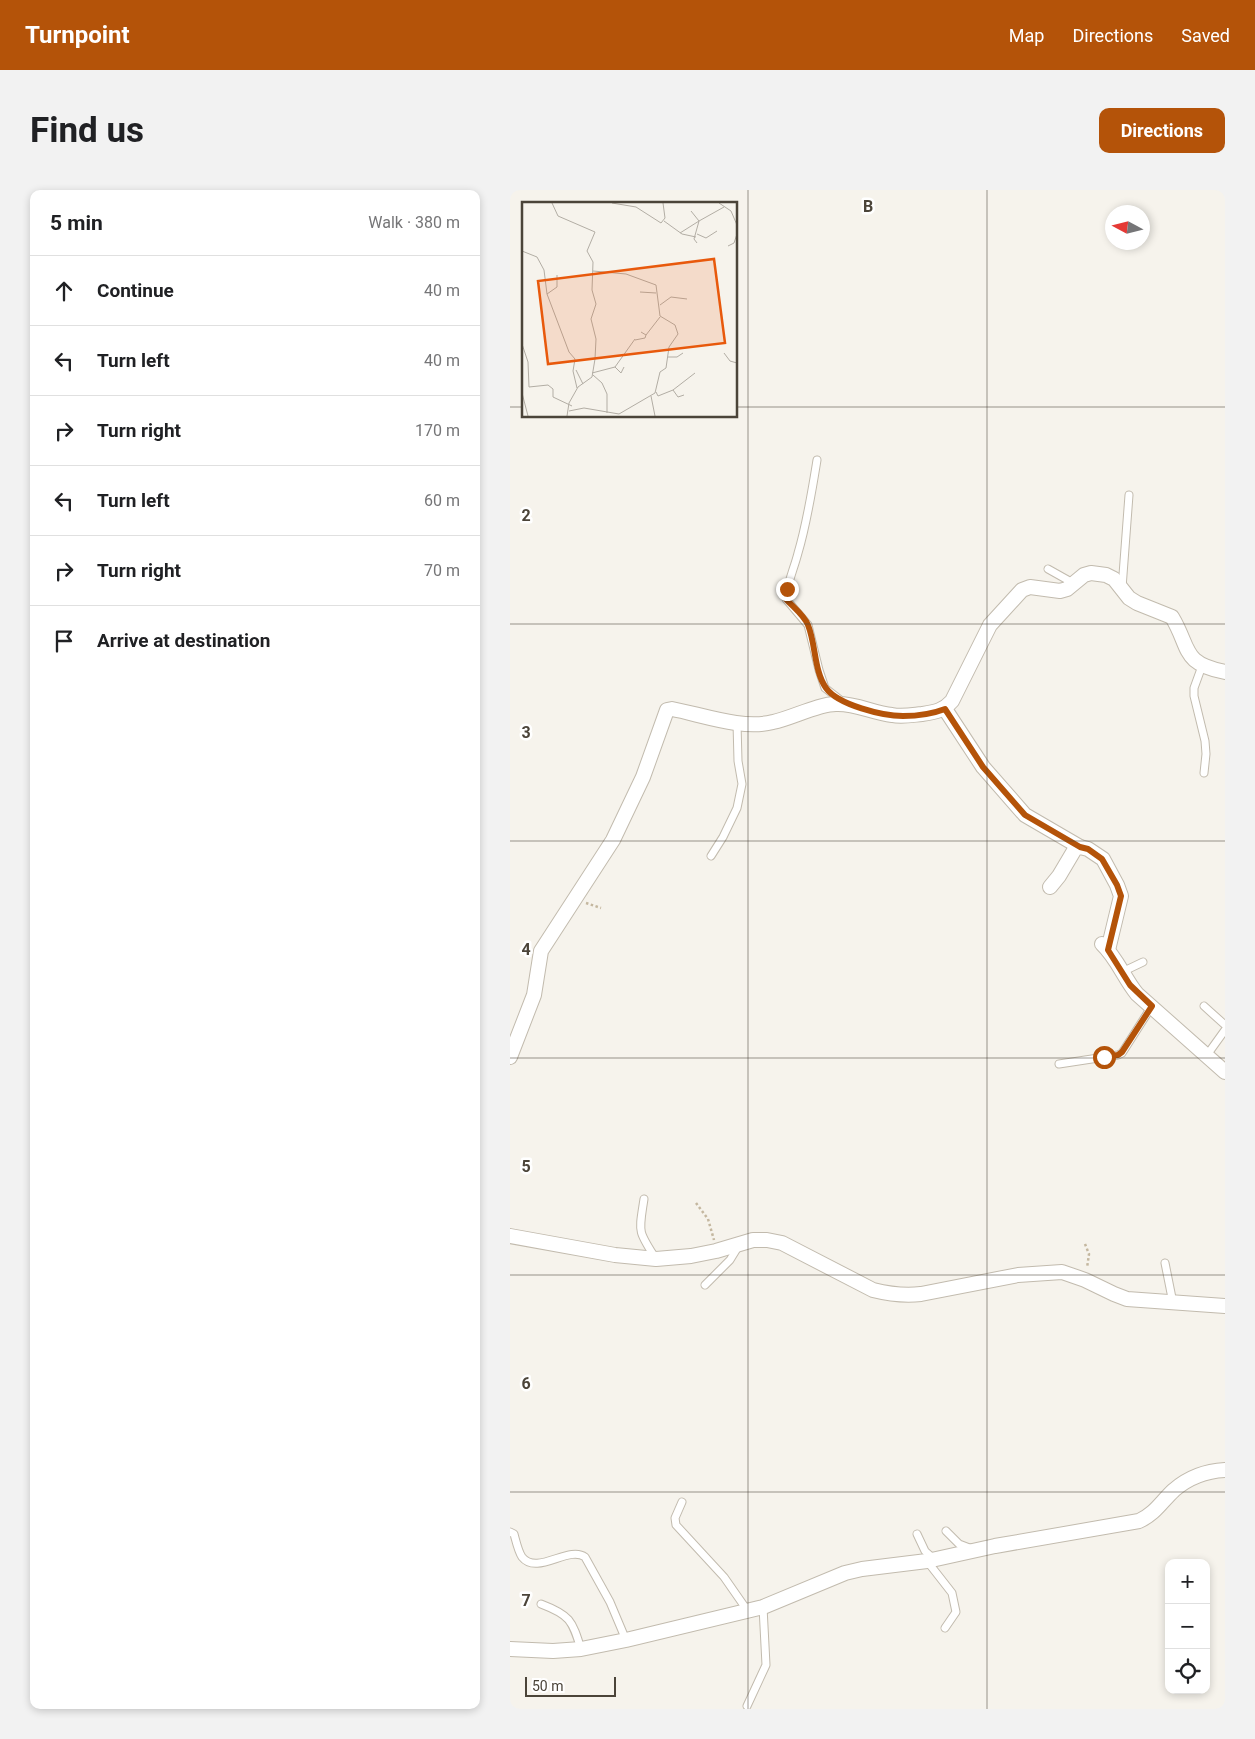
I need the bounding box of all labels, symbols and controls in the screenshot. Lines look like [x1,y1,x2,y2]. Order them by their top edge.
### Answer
text: Turnpoint [25,21,130,49]
text: Map [1009,25,1044,46]
text: Directions [1072,25,1153,46]
text: Saved [1181,25,1230,46]
button: Directions [1099,108,1225,153]
text: Find us [30,110,144,151]
text: B [863,197,873,216]
inset map [522,202,738,418]
north arrow [1105,205,1150,250]
text: 5 min [50,211,103,235]
text: Walk · 380 m [368,213,460,232]
icon: ahead [50,277,78,305]
text: Continue [97,279,174,302]
text: 40 m [424,281,460,300]
icon: left [50,347,78,375]
text: Turn left [97,349,170,372]
text: 40 m [424,351,460,370]
icon: right [50,417,78,445]
text: Turn right [97,419,181,442]
text: 170 m [415,421,460,440]
icon: left [50,487,78,515]
text: Turn left [97,489,170,512]
text: 60 m [424,491,460,510]
text: 2 [521,506,531,525]
icon: right [50,557,78,585]
text: Turn right [97,559,181,582]
text: 70 m [424,561,460,580]
route end [776,578,799,601]
icon: arrive [50,627,78,655]
text: Arrive at destination [97,629,270,652]
text: 3 [521,723,531,742]
text: 4 [521,940,531,959]
route start [1093,1046,1116,1069]
text: 5 [521,1157,531,1176]
text: 6 [521,1374,531,1393]
map controls [1165,1559,1210,1694]
button: + [1165,1559,1210,1604]
text: 7 [521,1591,531,1610]
button: − [1165,1604,1210,1649]
button: locate [1165,1649,1210,1694]
scale bar [525,1674,616,1697]
text: 50 m [532,1678,564,1694]

